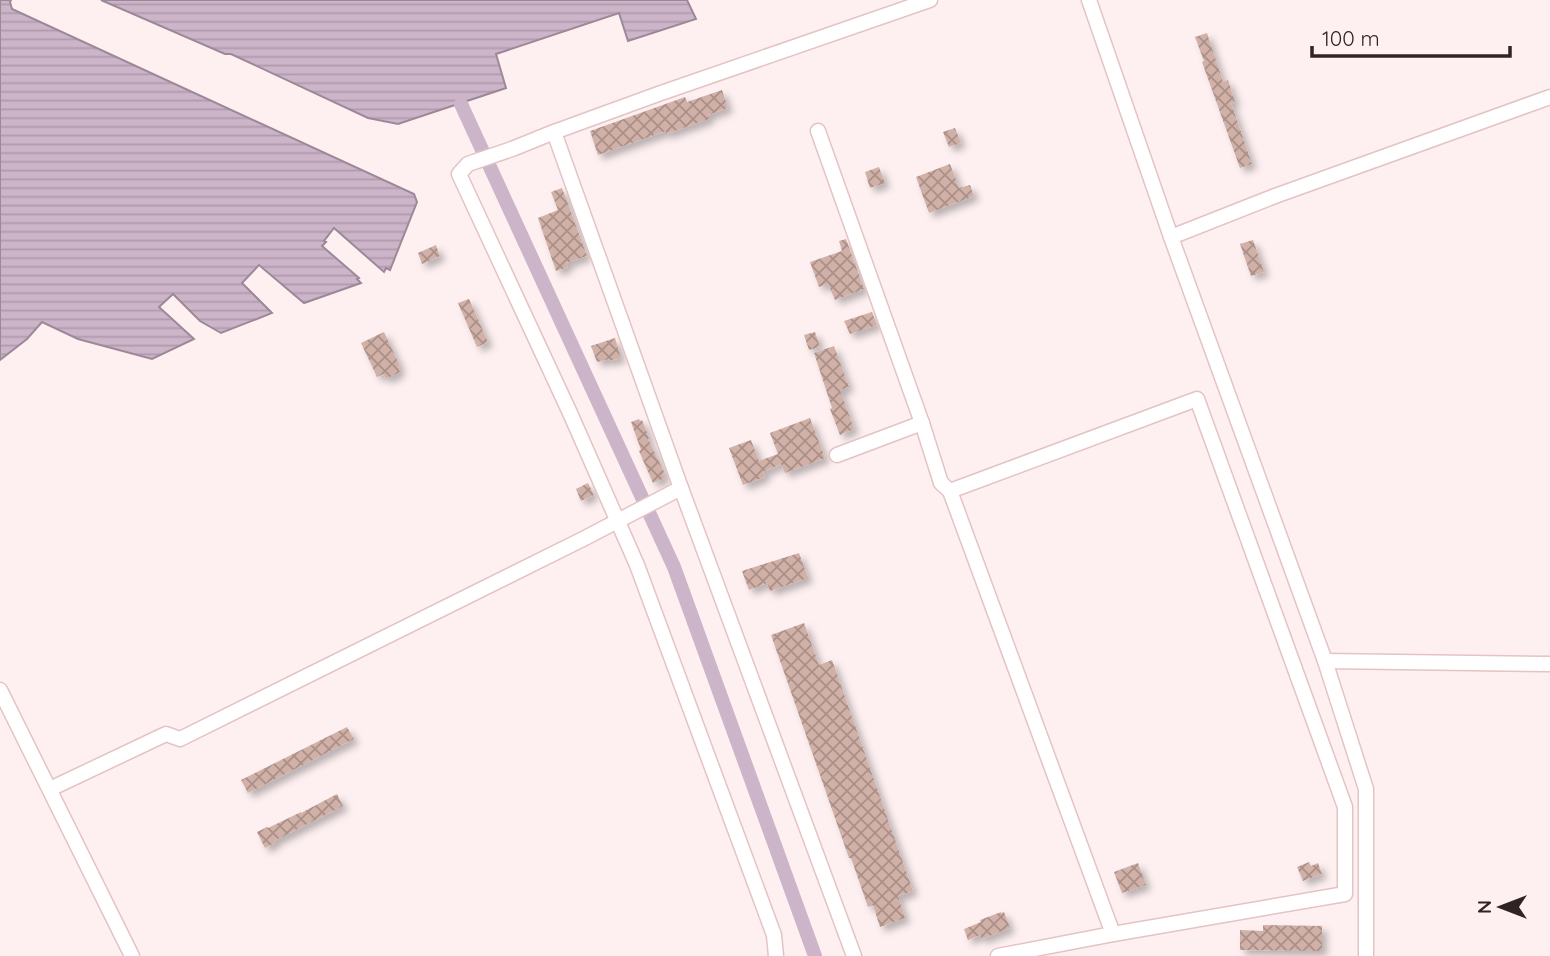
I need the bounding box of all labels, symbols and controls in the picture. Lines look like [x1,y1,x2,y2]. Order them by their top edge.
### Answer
scale bar [1312,14,1510,58]
text: 100 m [1322,25,1380,51]
north arrow [1466,872,1536,942]
text: N [1472,900,1496,914]

